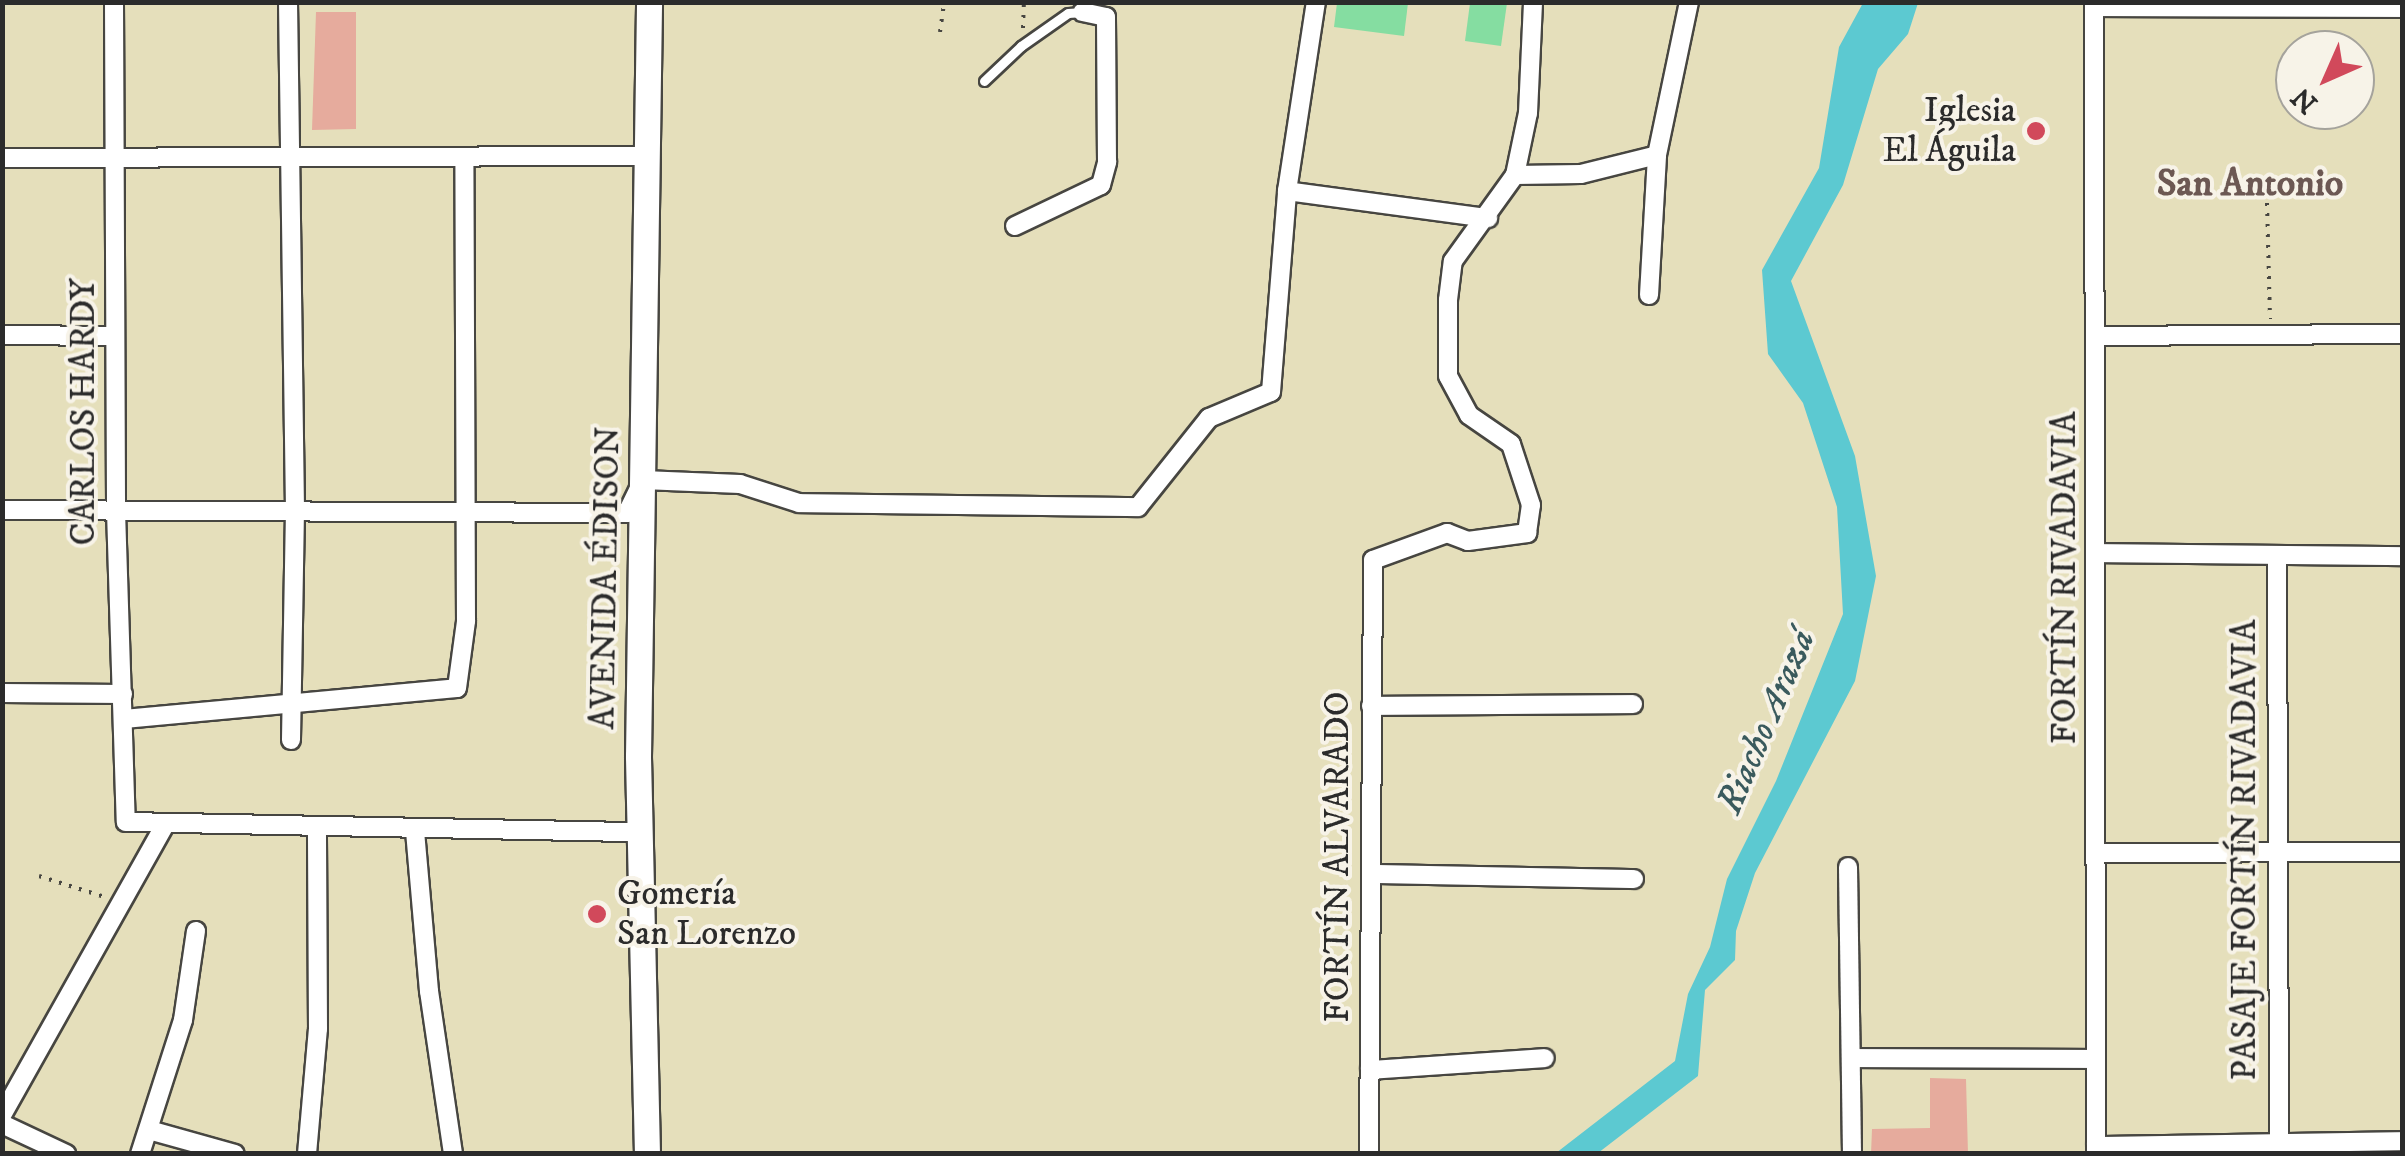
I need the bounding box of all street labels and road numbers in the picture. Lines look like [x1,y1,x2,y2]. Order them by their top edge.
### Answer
street label: CARLOS HARDY [63,279,105,545]
street label: FORTÍN RIVADAVIA [2044,412,2086,744]
street label: AVENIDA ÉDISON [582,426,630,730]
street label: PASAJE FORTÍN RIVADAVIA [2224,619,2266,1081]
street label: FORTÍN ALVARADO [1317,691,1359,1023]

